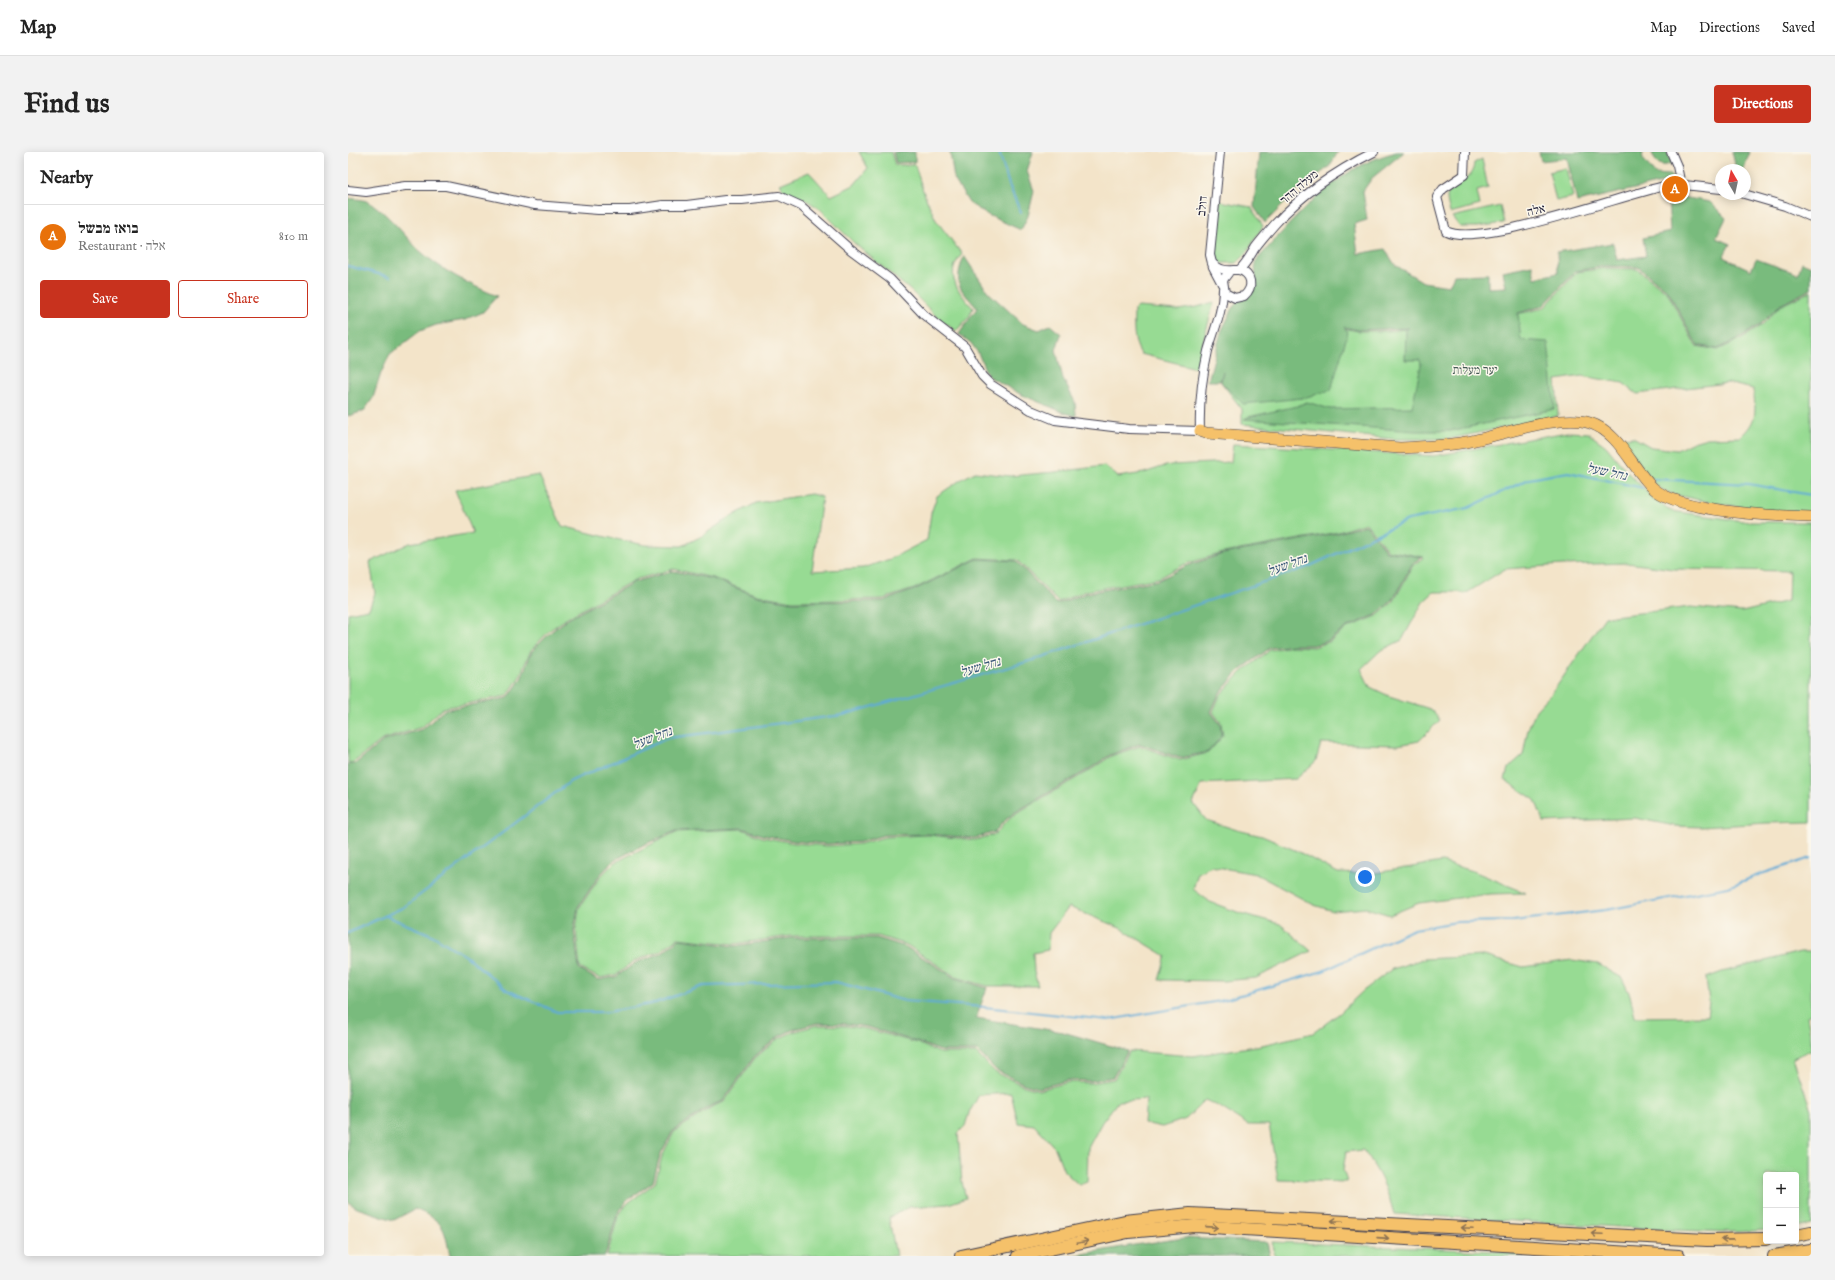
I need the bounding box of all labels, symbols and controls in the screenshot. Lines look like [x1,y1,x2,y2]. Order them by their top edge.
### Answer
text: Map [20,16,56,40]
text: Map [1650,19,1677,37]
text: Directions [1699,19,1760,37]
text: Saved [1782,19,1815,37]
button: Directions [1714,85,1811,123]
text: Find us [24,87,110,122]
north arrow [1715,164,1751,200]
street label: מעלה ההר [1277,167,1322,208]
text: Nearby [40,168,93,189]
pin: A [1662,174,1688,204]
street label: דולב [1194,195,1211,217]
street label: אלה [1525,201,1547,220]
text: בואז מבשל [78,219,139,238]
text: A [49,228,57,245]
text: 810 m [279,228,308,245]
text: Restaurant · אלה [78,238,166,255]
button: Save [40,280,170,318]
button: Share [178,280,308,318]
park label: יער מעלות [1452,363,1498,378]
water label: נחל שעל [1585,460,1630,485]
water label: נחל שעל [1265,550,1311,580]
water label: נחל שעל [958,653,1004,681]
water label: נחל שעל [630,723,676,754]
your location [1355,867,1375,887]
map controls [1763,1172,1799,1244]
button: + [1763,1172,1799,1208]
button: − [1763,1208,1799,1244]
one-way arrow [1331,1218,1344,1225]
one-way arrow [1205,1224,1218,1231]
one-way arrow [1461,1224,1474,1231]
one-way arrow [1591,1231,1604,1238]
one-way arrow [1376,1234,1389,1241]
one-way arrow [1721,1236,1734,1244]
one-way arrow [1076,1237,1089,1245]

